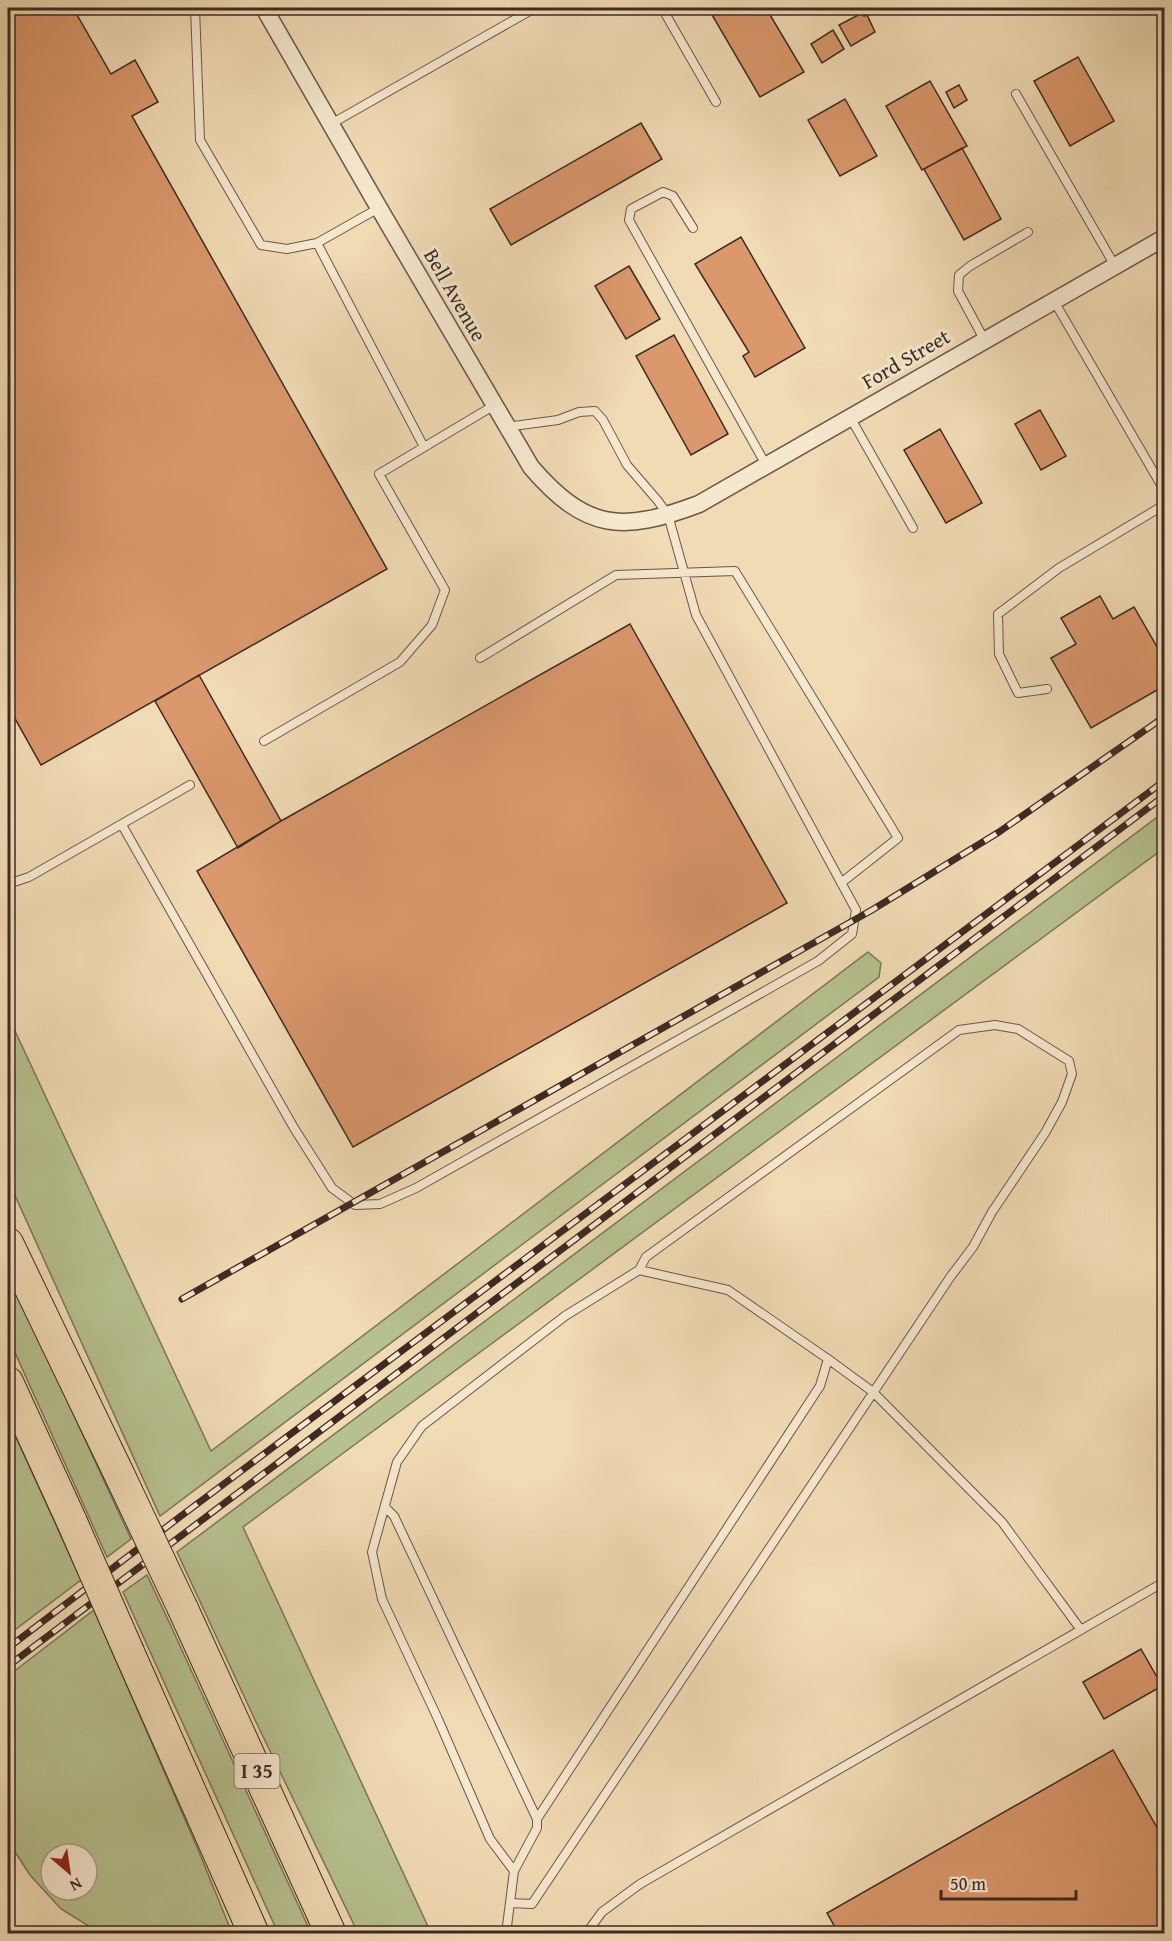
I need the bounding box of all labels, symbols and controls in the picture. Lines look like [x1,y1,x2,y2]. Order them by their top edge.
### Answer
street label: Bell Avenue [416,243,495,347]
street label: Ford Street [856,320,956,396]
road number: I 35 [234,1754,280,1788]
north arrow [39,1842,99,1902]
scale bar [941,1863,1076,1901]
text: 50 m [950,1870,986,1897]
text: N [66,1872,87,1898]

